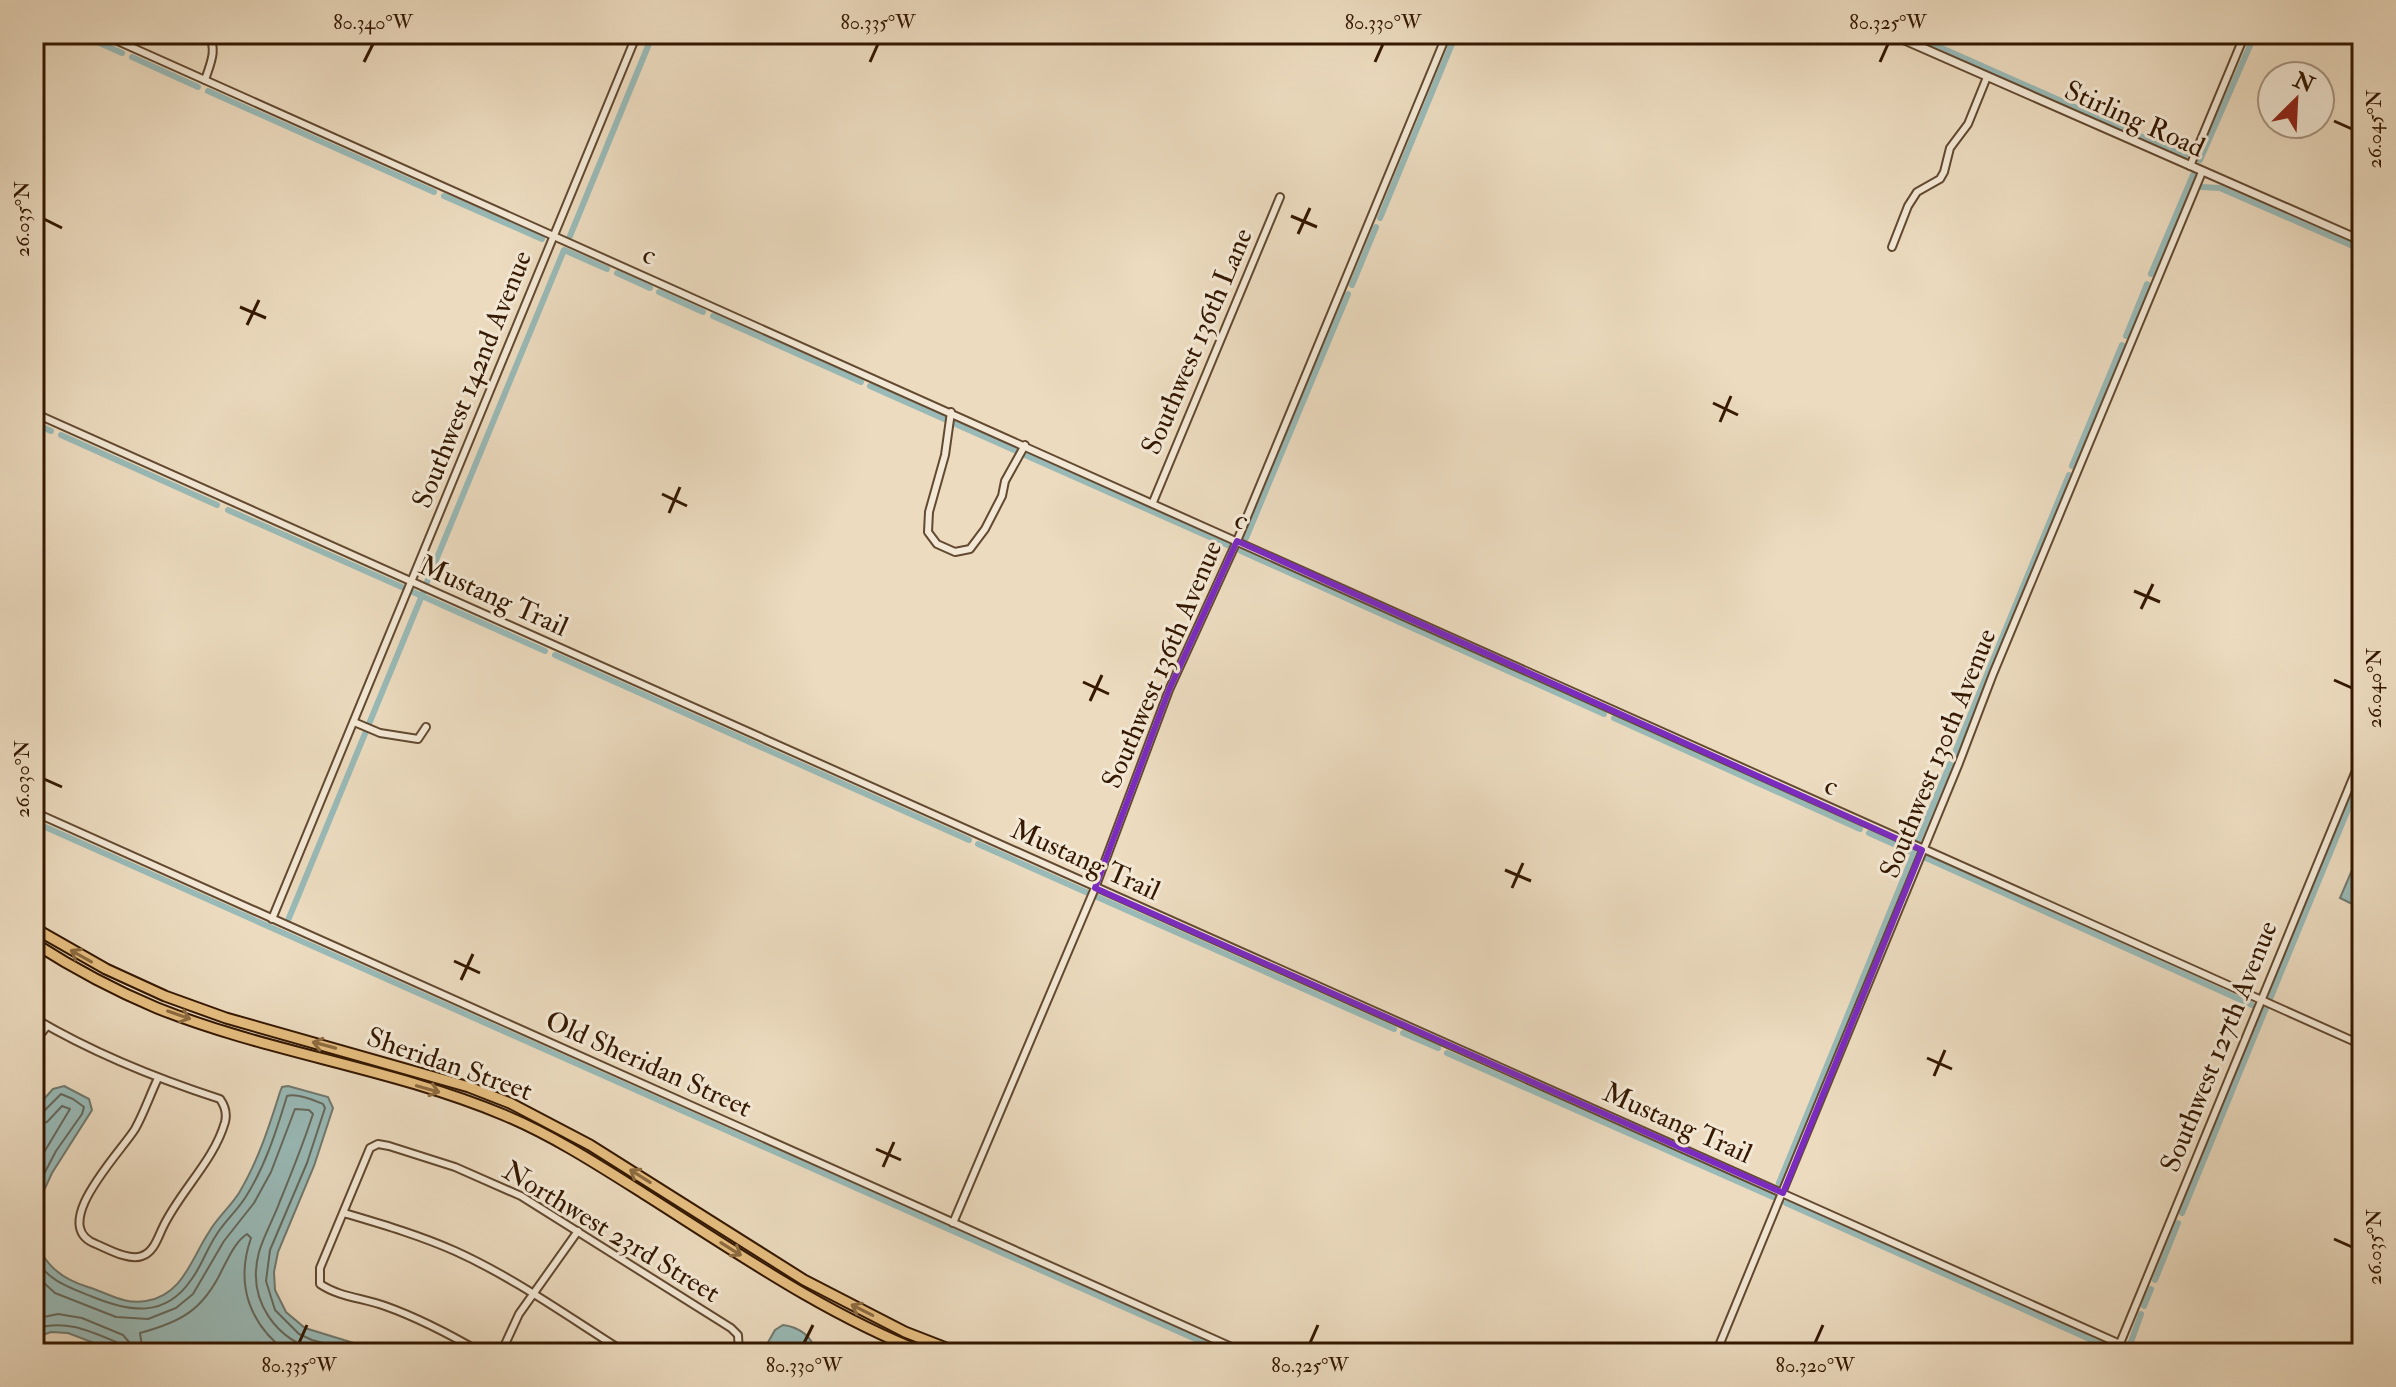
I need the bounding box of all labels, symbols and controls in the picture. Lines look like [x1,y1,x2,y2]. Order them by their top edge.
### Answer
text: 80.340°W [333,10,413,35]
text: 80.335°W [840,10,916,35]
text: 80.330°W [1345,10,1422,35]
text: 80.325°W [1849,10,1927,35]
north arrow [2256,60,2336,140]
text: N [2288,65,2319,100]
street label: Stirling Road [2059,73,2210,166]
text: 26.045°N [2362,90,2387,168]
text: 26.035°N [10,181,35,257]
street label: Southwest 136th Lane [1134,223,1261,460]
street label: c [637,237,662,274]
street label: Southwest 142nd Avenue [405,245,540,513]
street label: c [1229,502,1254,539]
street label: Southwest 136th Avenue [1094,535,1231,794]
street label: Mustang Trail [413,548,573,645]
street label: Southwest 130th Avenue [1872,623,2005,883]
text: 26.040°N [2362,648,2387,728]
text: 26.030°N [10,740,35,818]
street label: c [1819,768,1844,805]
street label: Mustang Trail [1005,812,1165,909]
street label: Southwest 127th Avenue [2153,916,2286,1177]
one-way arrow [69,947,93,963]
street label: Old Sheridan Street [540,1003,757,1126]
one-way arrow [166,1009,191,1024]
street label: Sheridan Street [362,1020,537,1109]
one-way arrow [311,1037,337,1052]
street label: Mustang Trail [1597,1075,1757,1172]
one-way arrow [415,1083,440,1097]
street label: Northwest 23rd Street [496,1154,726,1311]
one-way arrow [629,1167,651,1184]
text: 26.035°N [2362,1209,2387,1285]
one-way arrow [719,1241,742,1257]
one-way arrow [850,1302,874,1318]
text: 80.335°W [261,1353,337,1378]
text: 80.330°W [766,1353,843,1378]
text: 80.325°W [1271,1353,1349,1378]
text: 80.320°W [1776,1353,1855,1378]

